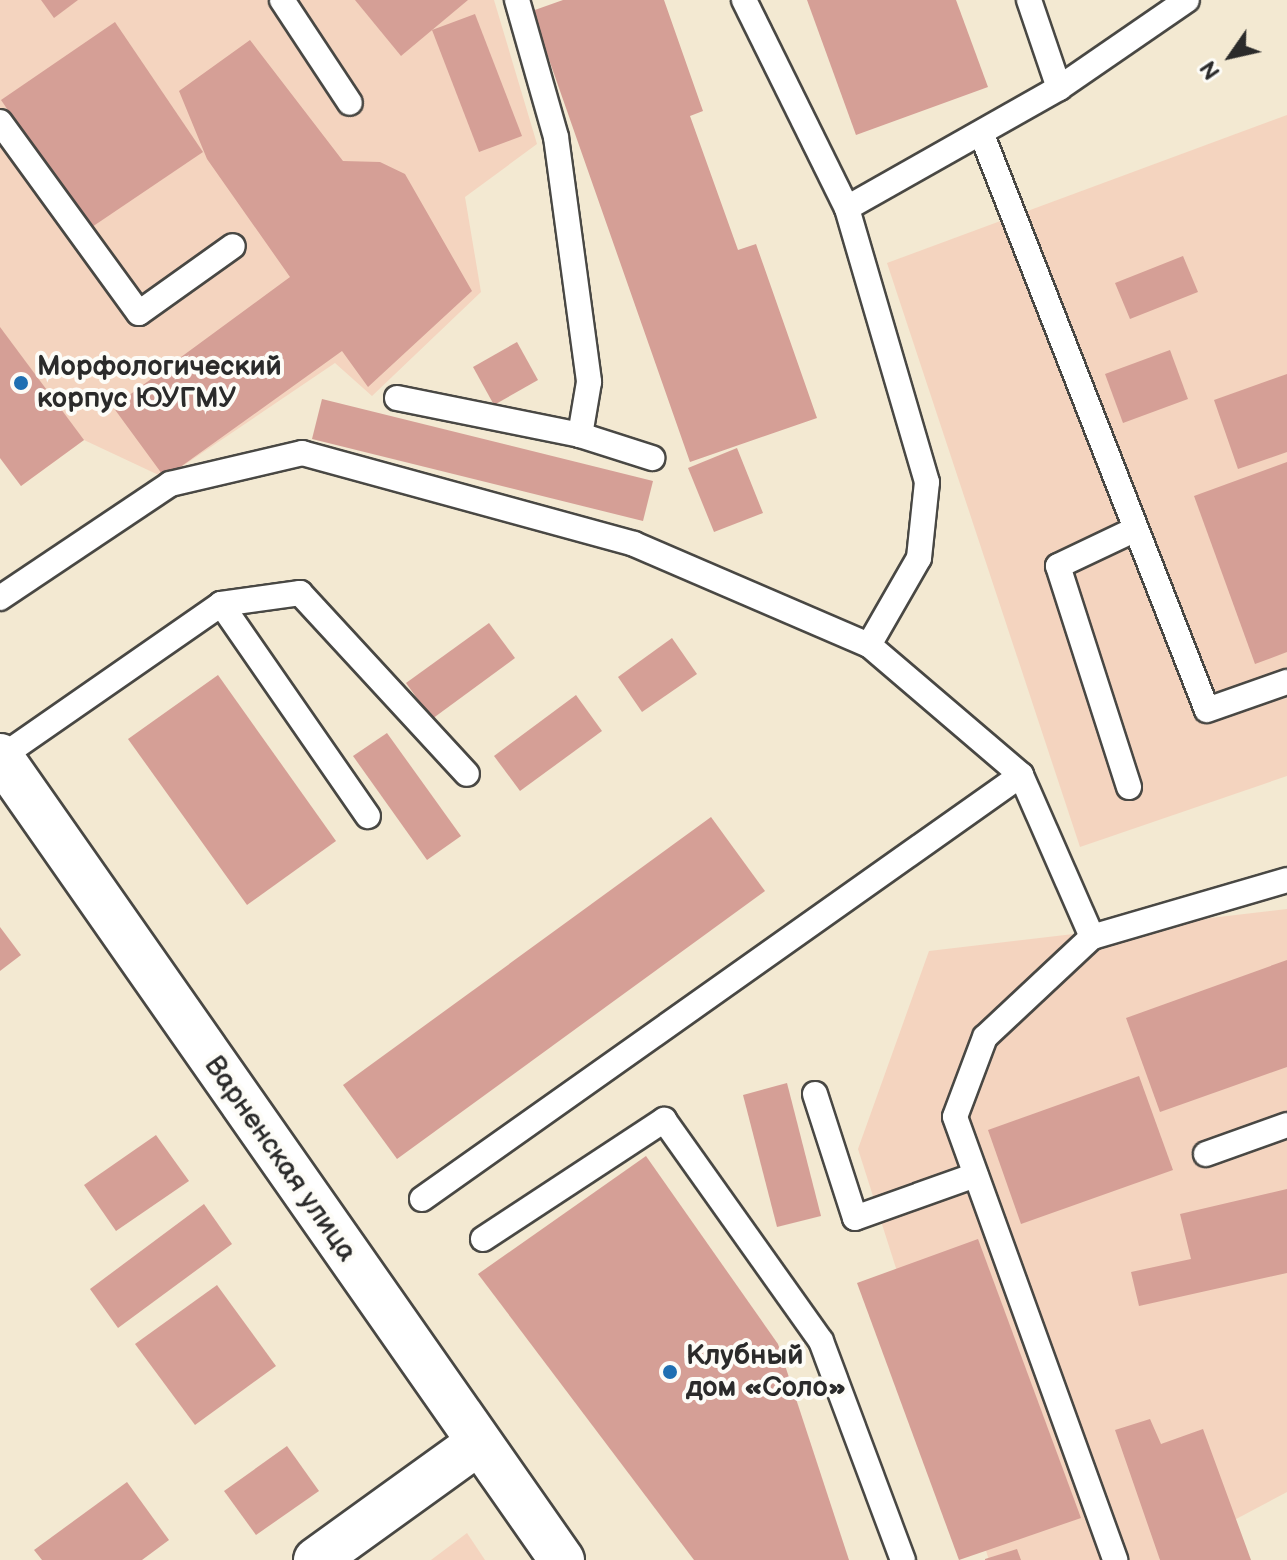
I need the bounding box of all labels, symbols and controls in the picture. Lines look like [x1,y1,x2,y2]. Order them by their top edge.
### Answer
north arrow [1191,16,1271,96]
text: N [1195,55,1227,84]
place label: Морфологический корпус ЮУГМУ [37,350,282,416]
marker: Морфологический корпус ЮУГМУ [12,374,30,392]
street label: Варненская улица [197,1050,363,1268]
place label: Клубный дом «Соло» [686,1339,846,1405]
marker: Клубный дом «Соло» [661,1363,679,1381]

